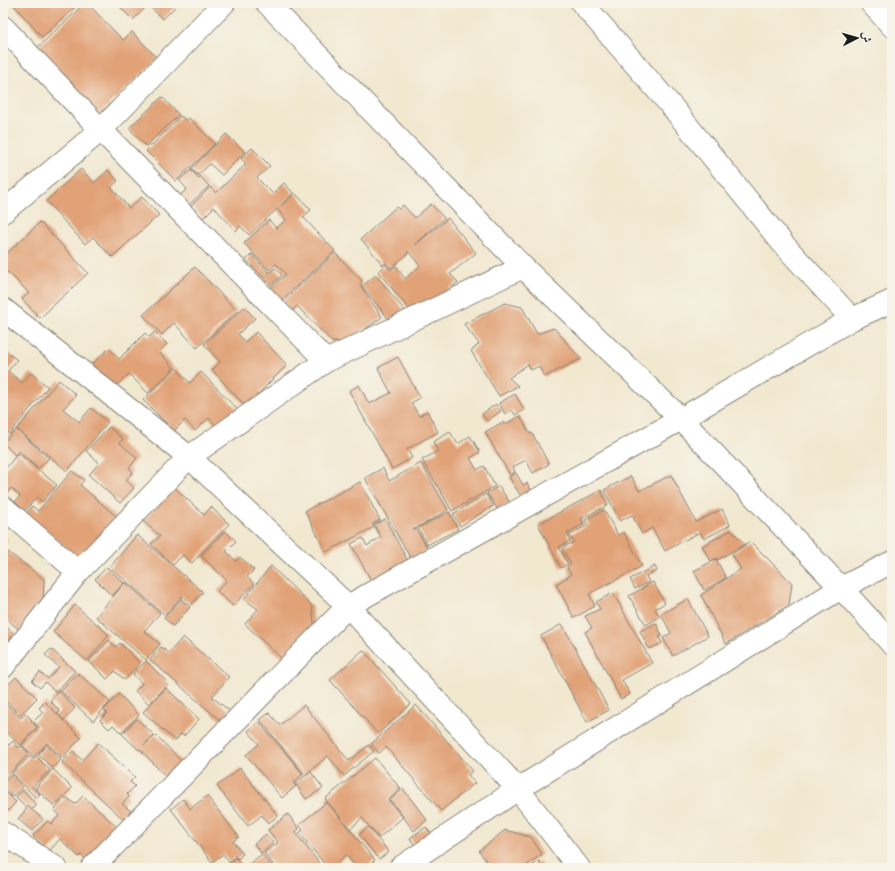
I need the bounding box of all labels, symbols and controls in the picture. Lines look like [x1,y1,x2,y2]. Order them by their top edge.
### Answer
north arrow [837,18,877,58]
text: ش [859,31,874,43]

